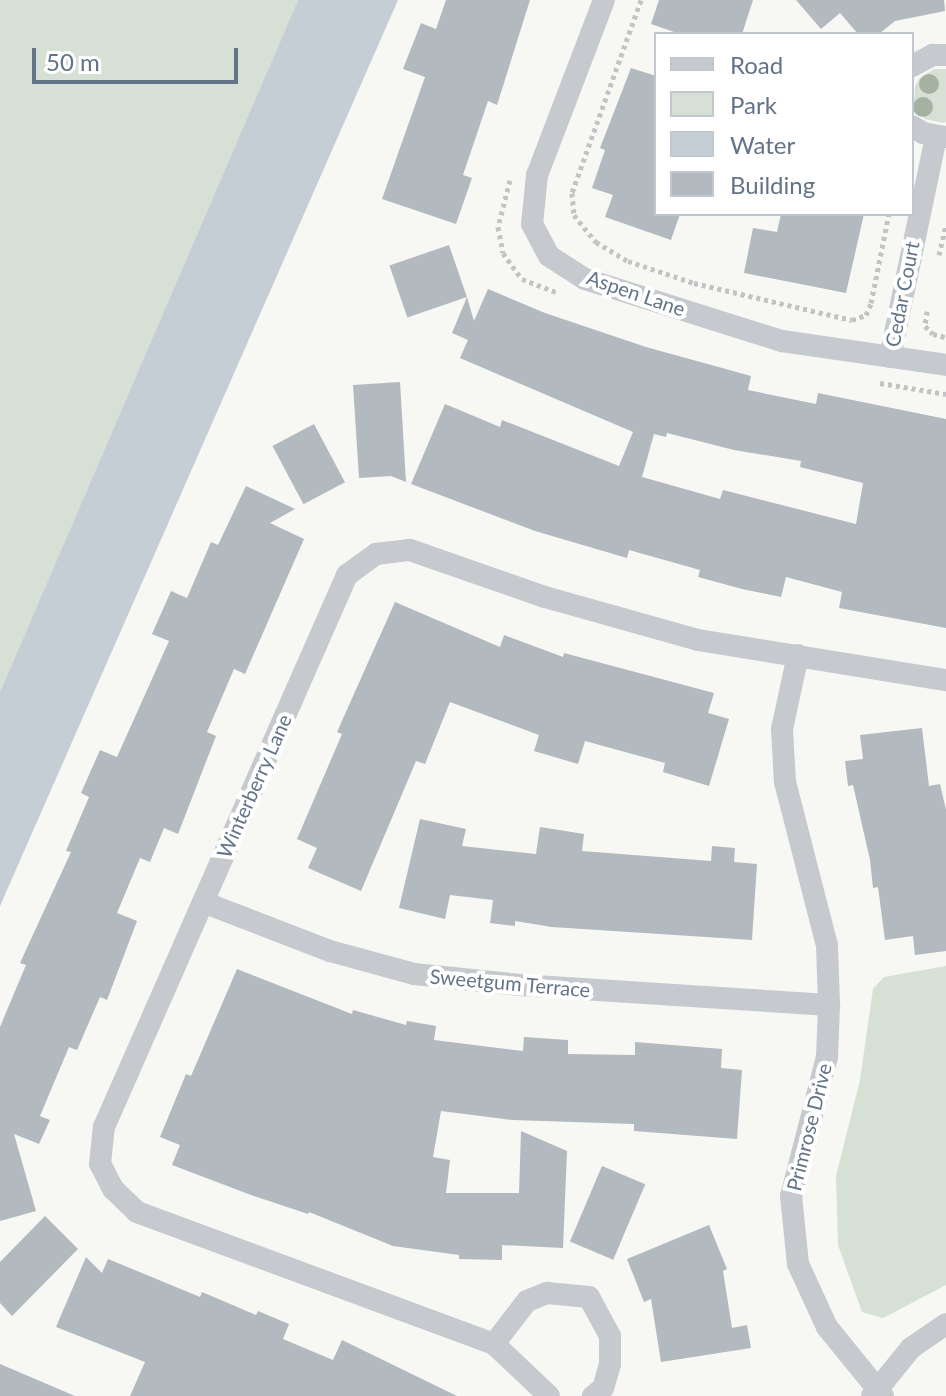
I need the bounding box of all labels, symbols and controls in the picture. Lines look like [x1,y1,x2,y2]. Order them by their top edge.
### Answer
scale bar [36,32,242,82]
legend [654,32,914,216]
text: 50 m [46,47,100,76]
text: Road [730,50,783,79]
text: Park [730,90,777,119]
text: Water [730,130,795,159]
text: Building [730,170,815,199]
street label: Cedar Court [880,239,924,349]
street label: Aspen Lane [584,265,688,321]
street label: Winterberry Lane [211,710,297,862]
street label: Sweetgum Terrace [428,964,592,1002]
street label: Primrose Drive [782,1061,836,1193]

